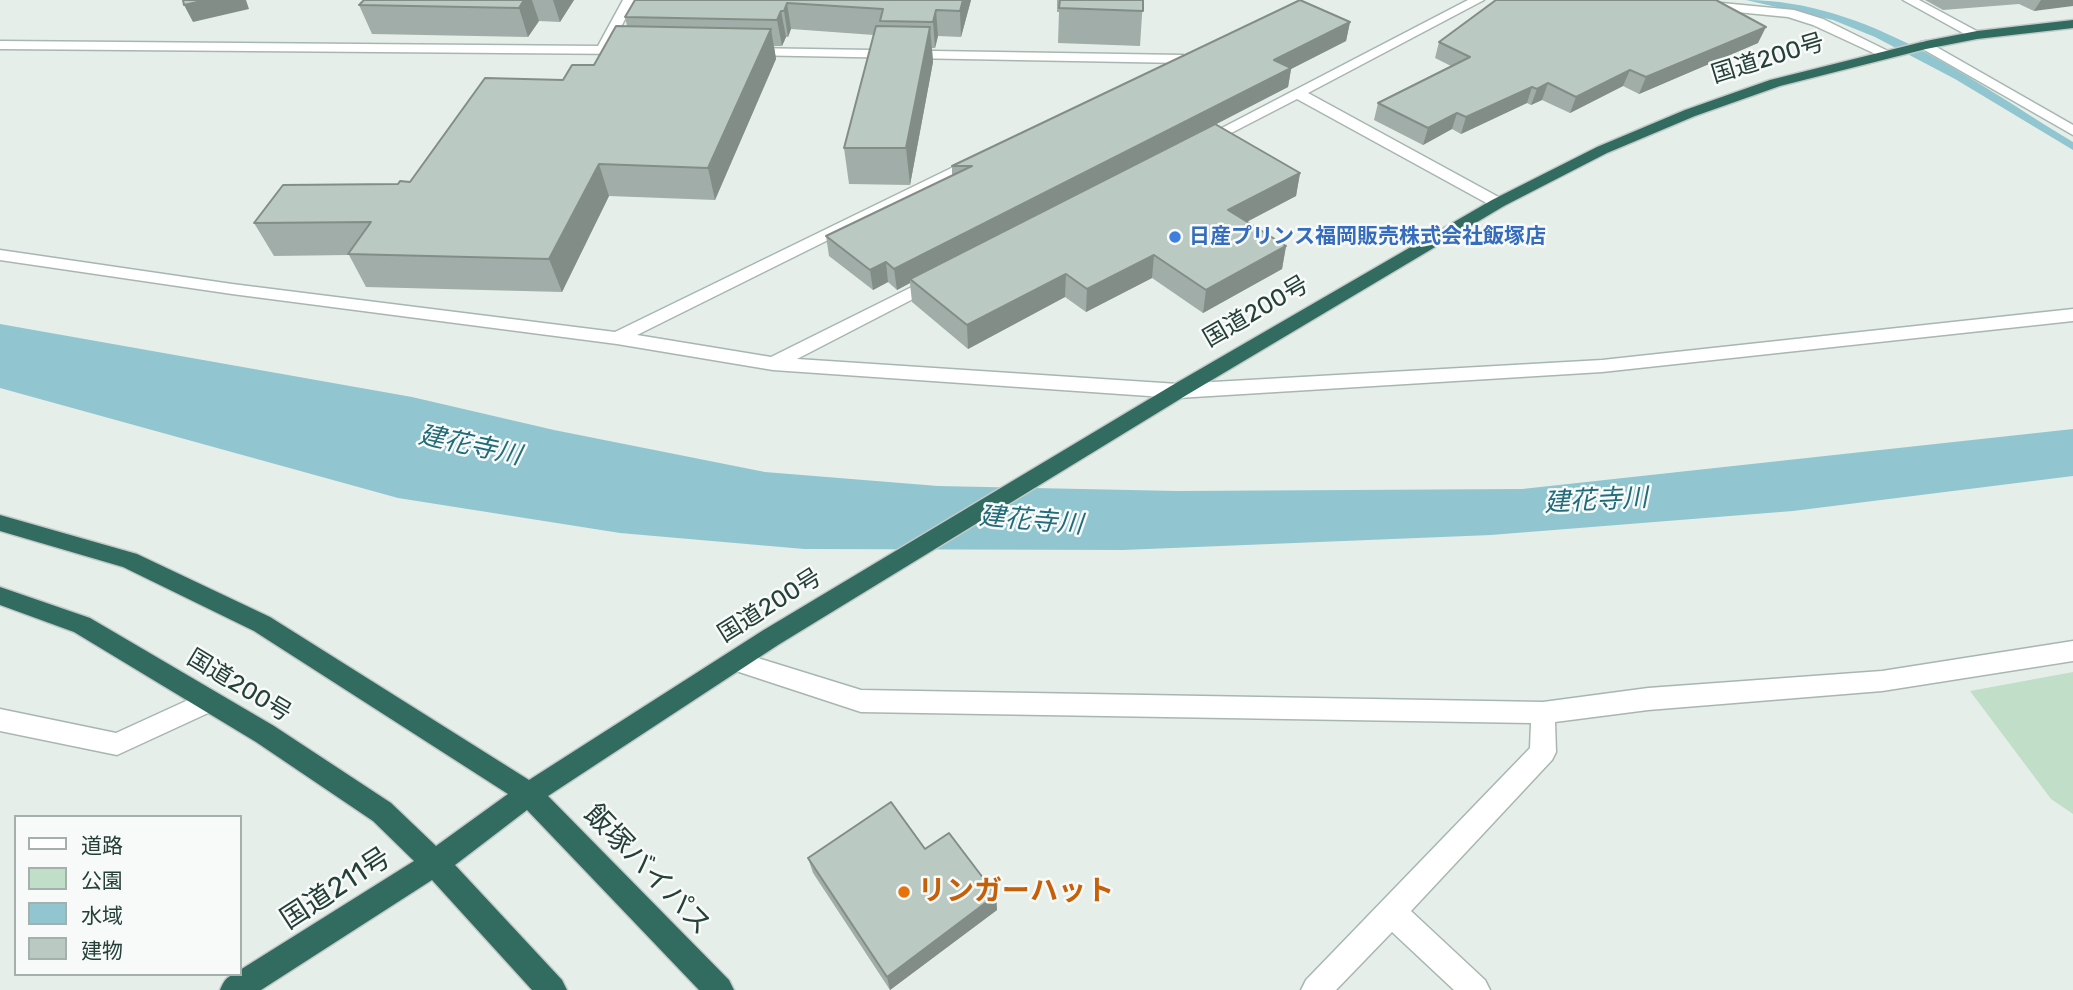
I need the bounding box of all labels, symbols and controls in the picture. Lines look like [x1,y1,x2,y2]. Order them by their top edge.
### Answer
street label: 国道200号 [1708,28,1828,90]
place label: 日産プリンス福岡販売株式会社飯塚店 [1189,224,1546,250]
marker: 日産プリンス福岡販売株式会社飯塚店 [1167,229,1183,245]
street label: 国道200号 [1198,270,1314,354]
water label: 建花寺川 [416,420,524,472]
water label: 建花寺川 [1543,483,1649,519]
water label: 建花寺川 [978,501,1084,541]
street label: 国道200号 [713,563,827,649]
street label: 国道200号 [182,644,296,728]
street label: 飯塚バイパス [577,798,717,942]
legend [14,815,242,976]
text: 道路 [81,833,123,858]
street label: 国道211号 [275,841,397,937]
text: 公園 [81,868,123,893]
place label: リンガーハット [918,875,1114,909]
marker: リンガーハット [896,884,912,900]
text: 水域 [81,903,123,928]
text: 建物 [81,938,123,963]

